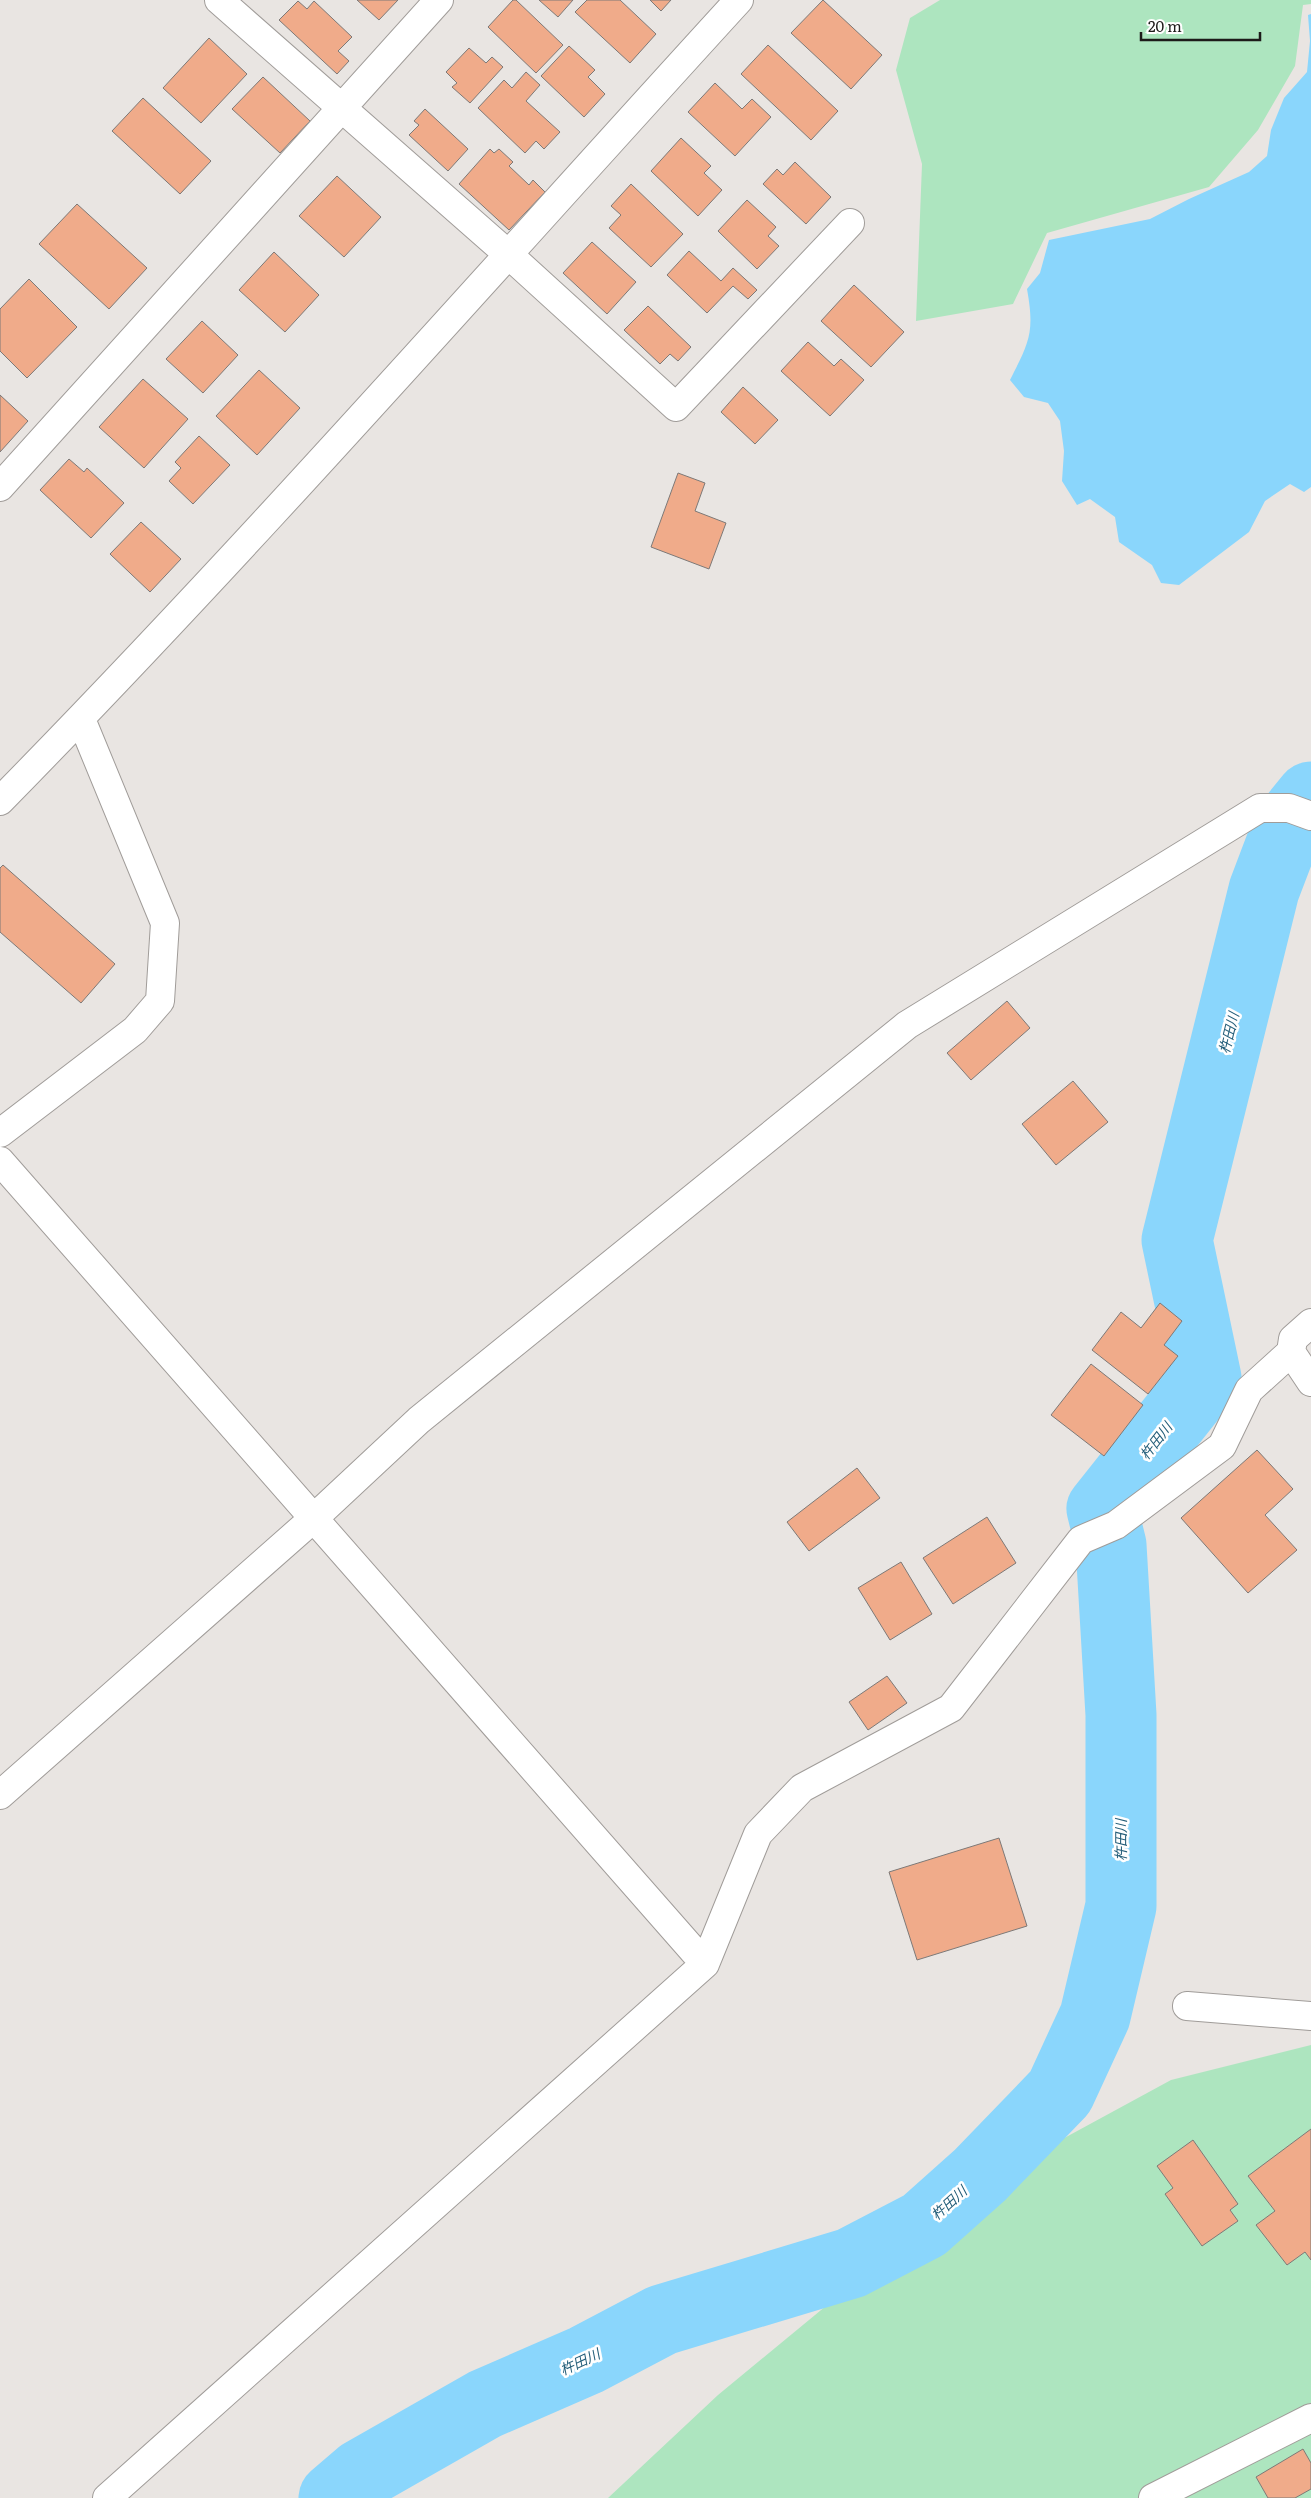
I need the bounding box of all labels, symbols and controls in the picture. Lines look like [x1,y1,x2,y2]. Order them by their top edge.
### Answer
scale bar [1141,10,1260,42]
text: 20 m [1148,14,1182,37]
water label: 杵田川 [1213,1008,1243,1056]
water label: 杵田川 [1134,1416,1177,1463]
water label: 杵田川 [1110,1817,1130,1861]
water label: 杵田川 [926,2179,972,2224]
water label: 杵田川 [556,2342,605,2379]

